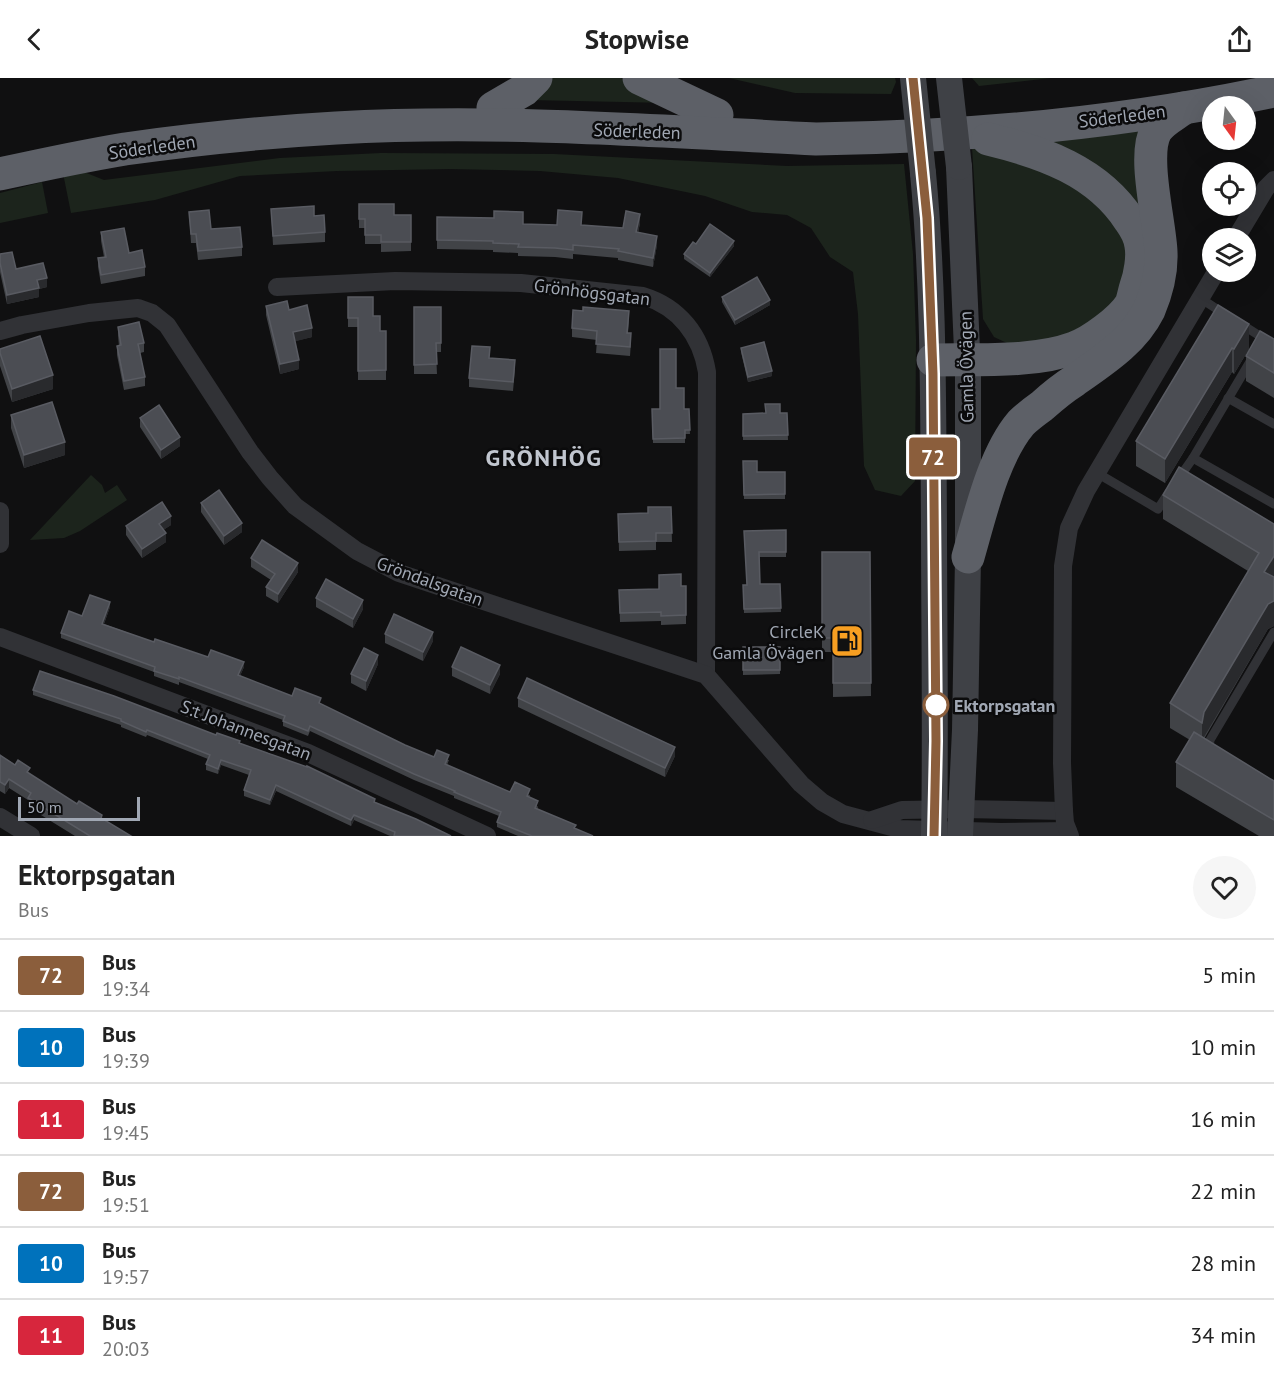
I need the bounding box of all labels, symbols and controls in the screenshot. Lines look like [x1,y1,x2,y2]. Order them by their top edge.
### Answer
text: Stopwise [585,22,689,56]
icon: back [18,23,51,56]
icon: share [1223,23,1256,56]
north arrow [1202,96,1256,150]
map controls [1202,96,1256,282]
street label: Söderleden [1077,99,1167,133]
street label: Söderleden [593,118,681,144]
street label: Söderleden [107,130,197,164]
button: locate [1202,162,1256,216]
button: layers [1202,228,1256,282]
street label: Grönhögsgatan [533,273,651,311]
street label: Gamla Övägen [954,311,978,423]
line badge: 72 [906,438,960,476]
district label: GRÖNHÖG [486,442,602,473]
text: 72 [921,444,945,471]
street label: Gröndalsgatan [374,551,486,611]
place label: CircleK Gamla Övägen [712,620,824,664]
fuel station icon: CircleK Gamla Övägen [829,623,865,659]
marker: Ektorpsgatan [923,692,949,718]
place label: Ektorpsgatan [954,694,1055,717]
street label: S:t Johannesgatan [177,695,315,765]
scale bar [18,794,140,822]
text: 50 m [27,797,62,817]
text: Ektorpsgatan [18,856,176,893]
button: heart [1193,856,1256,919]
text: Bus [18,897,49,923]
text: Bus [102,948,136,976]
text: 5 min [1202,961,1256,989]
text: 72 [39,962,63,989]
text: 19:34 [102,976,150,1002]
text: Bus [102,1020,136,1048]
text: 10 min [1190,1033,1256,1061]
text: 10 [39,1034,63,1061]
text: 19:39 [102,1048,150,1074]
text: Bus [102,1092,136,1120]
text: 16 min [1190,1105,1256,1133]
text: 11 [39,1106,63,1133]
text: 19:45 [102,1120,150,1146]
text: Bus [102,1164,136,1192]
text: 22 min [1190,1177,1256,1205]
text: 72 [39,1178,63,1205]
text: 19:51 [102,1192,150,1218]
text: Bus [102,1236,136,1264]
text: 28 min [1190,1249,1256,1277]
text: 10 [39,1250,63,1277]
text: 19:57 [102,1264,150,1290]
text: Bus [102,1308,136,1336]
text: 34 min [1190,1321,1256,1349]
text: 11 [39,1322,63,1349]
text: 20:03 [102,1336,150,1362]

